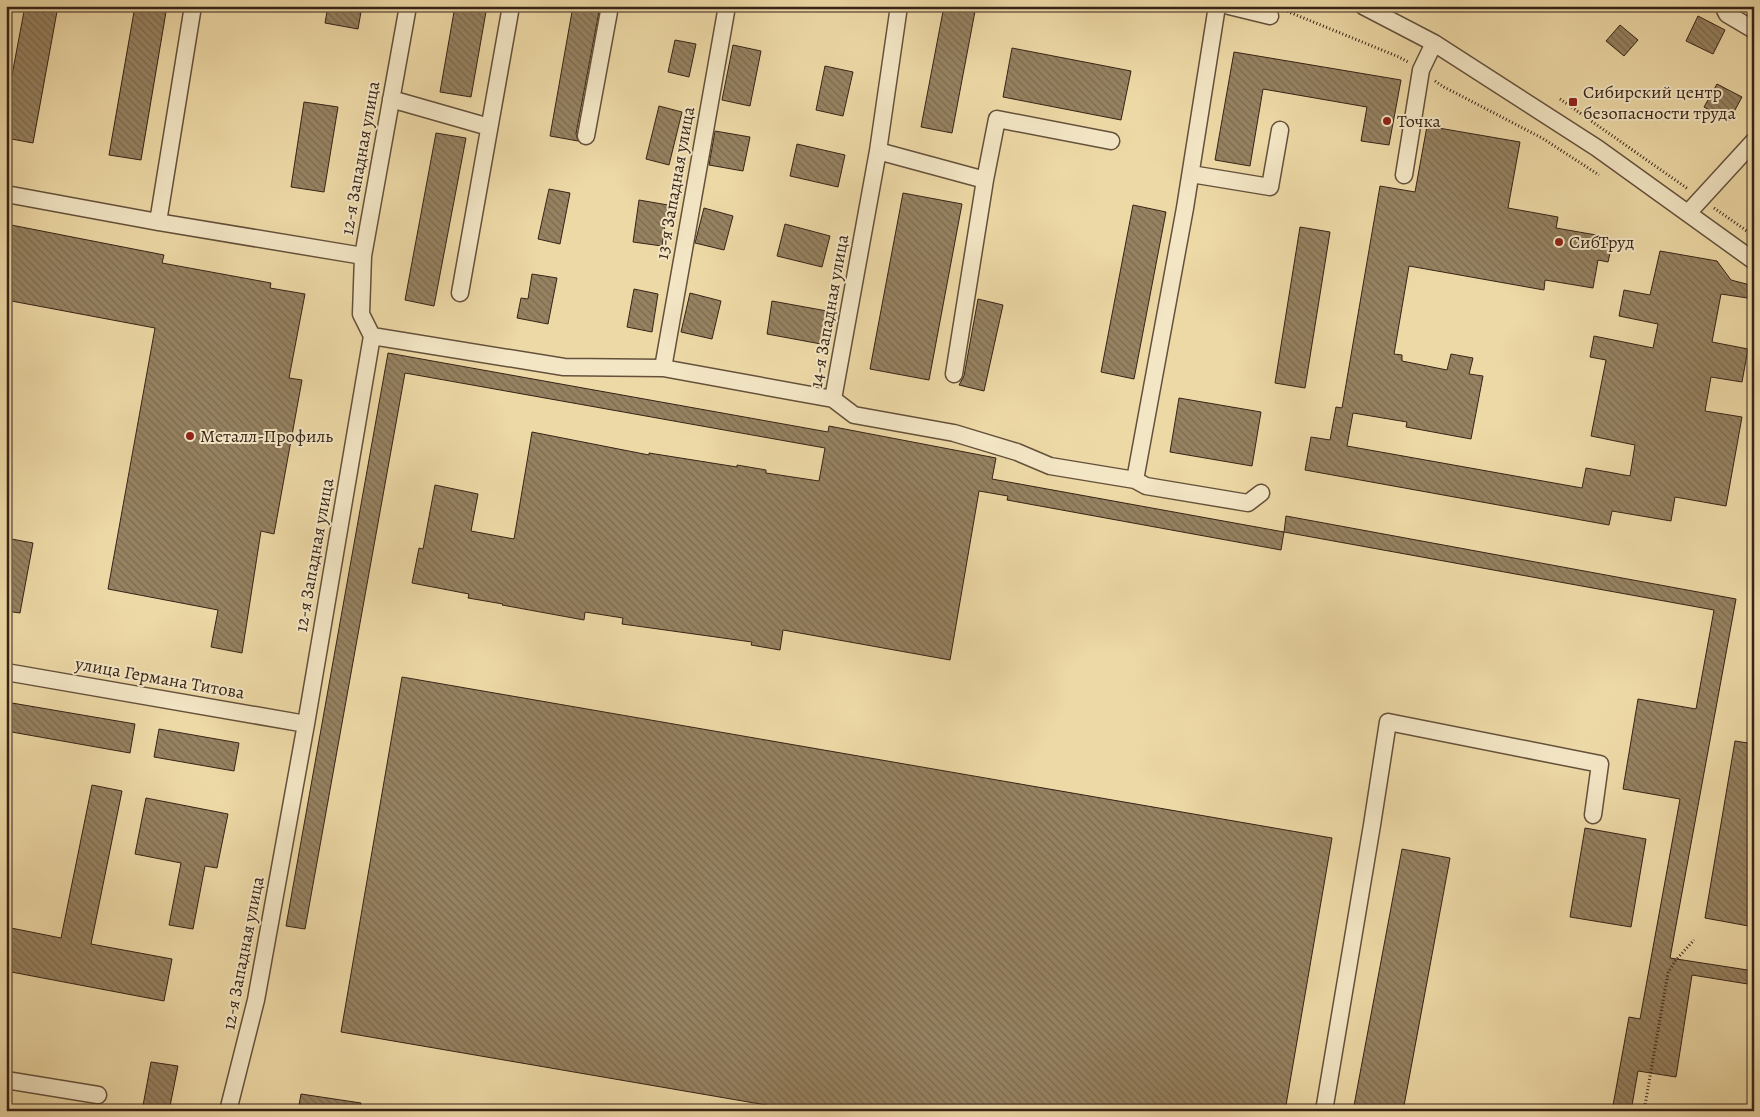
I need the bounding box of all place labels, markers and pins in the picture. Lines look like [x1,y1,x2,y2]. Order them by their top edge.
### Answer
place label: Сибирский центр безопасности труда [1583,80,1736,125]
marker: Сибирский центр безопасности труда [1567,96,1579,108]
place label: Точка [1397,109,1441,133]
marker: Точка [1381,115,1393,127]
place label: СибТруд [1569,230,1634,254]
marker: СибТруд [1553,236,1565,248]
place label: Металл-Профиль [200,424,333,448]
marker: Металл-Профиль [184,430,196,442]

